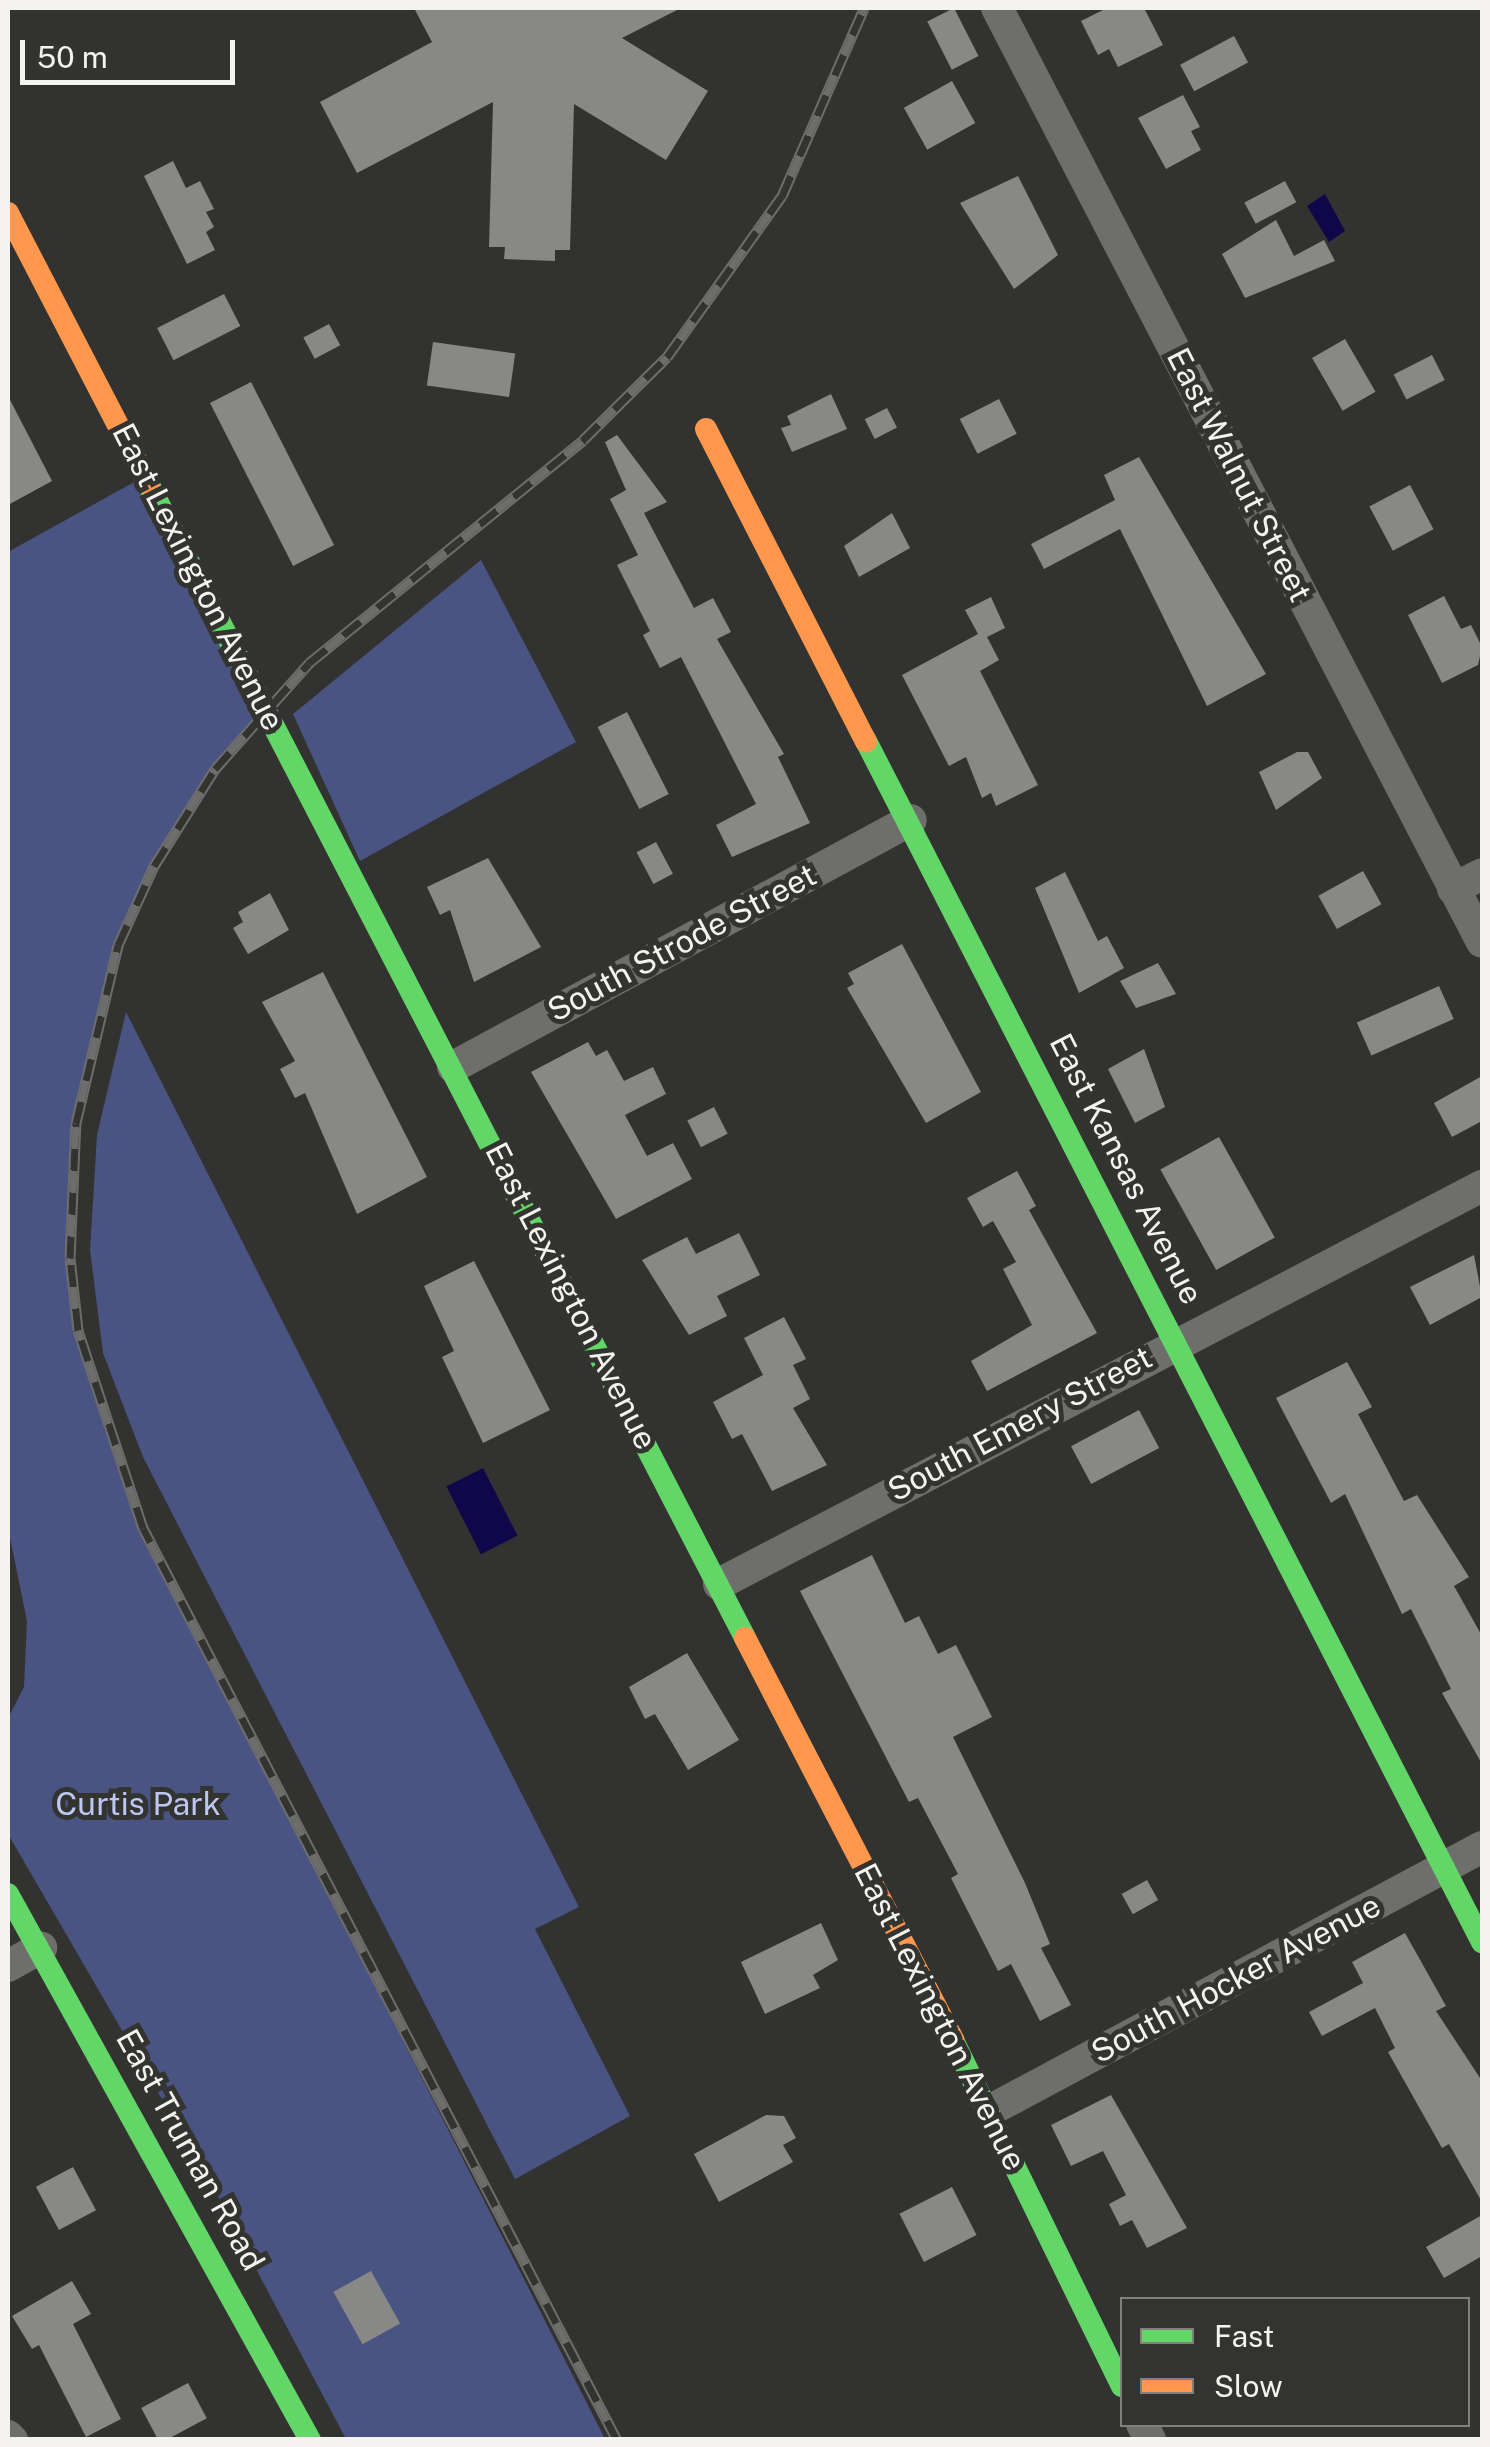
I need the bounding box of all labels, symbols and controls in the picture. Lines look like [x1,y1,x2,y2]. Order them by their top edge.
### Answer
scale bar [25,20,240,82]
text: 50 m [37,39,108,75]
street label: East Walnut Street [1158,341,1320,609]
street label: East Lexington Avenue [104,417,292,737]
street label: South Strode Street [541,856,823,1030]
street label: East Kansas Avenue [1041,1027,1211,1311]
street label: East Lexington Avenue [477,1136,665,1456]
street label: South Emery Street [882,1338,1158,1510]
park label: Curtis Park [55,1785,221,1823]
street label: East Lexington Avenue [846,1857,1034,2177]
street label: South Hocker Avenue [1085,1887,1387,2071]
street label: East Truman Road [108,2023,272,2277]
legend [1120,2297,1470,2427]
text: Fast [1214,2318,1274,2354]
text: Slow [1214,2368,1283,2404]

